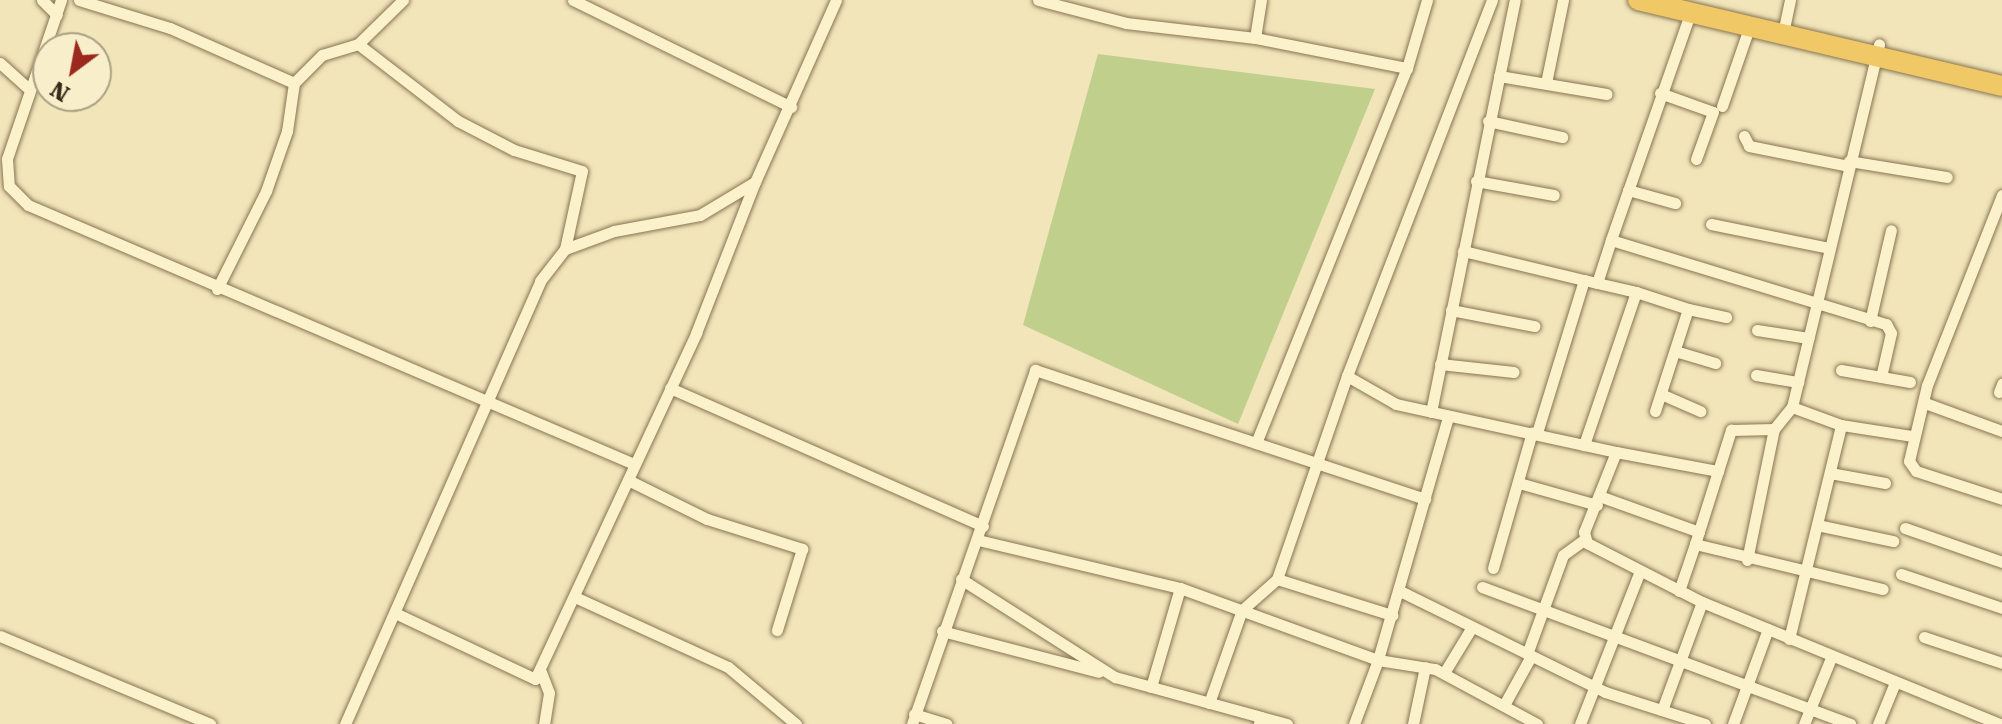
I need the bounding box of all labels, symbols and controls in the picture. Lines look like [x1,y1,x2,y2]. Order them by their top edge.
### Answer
north arrow [32,32,112,112]
text: N [46,76,74,106]

